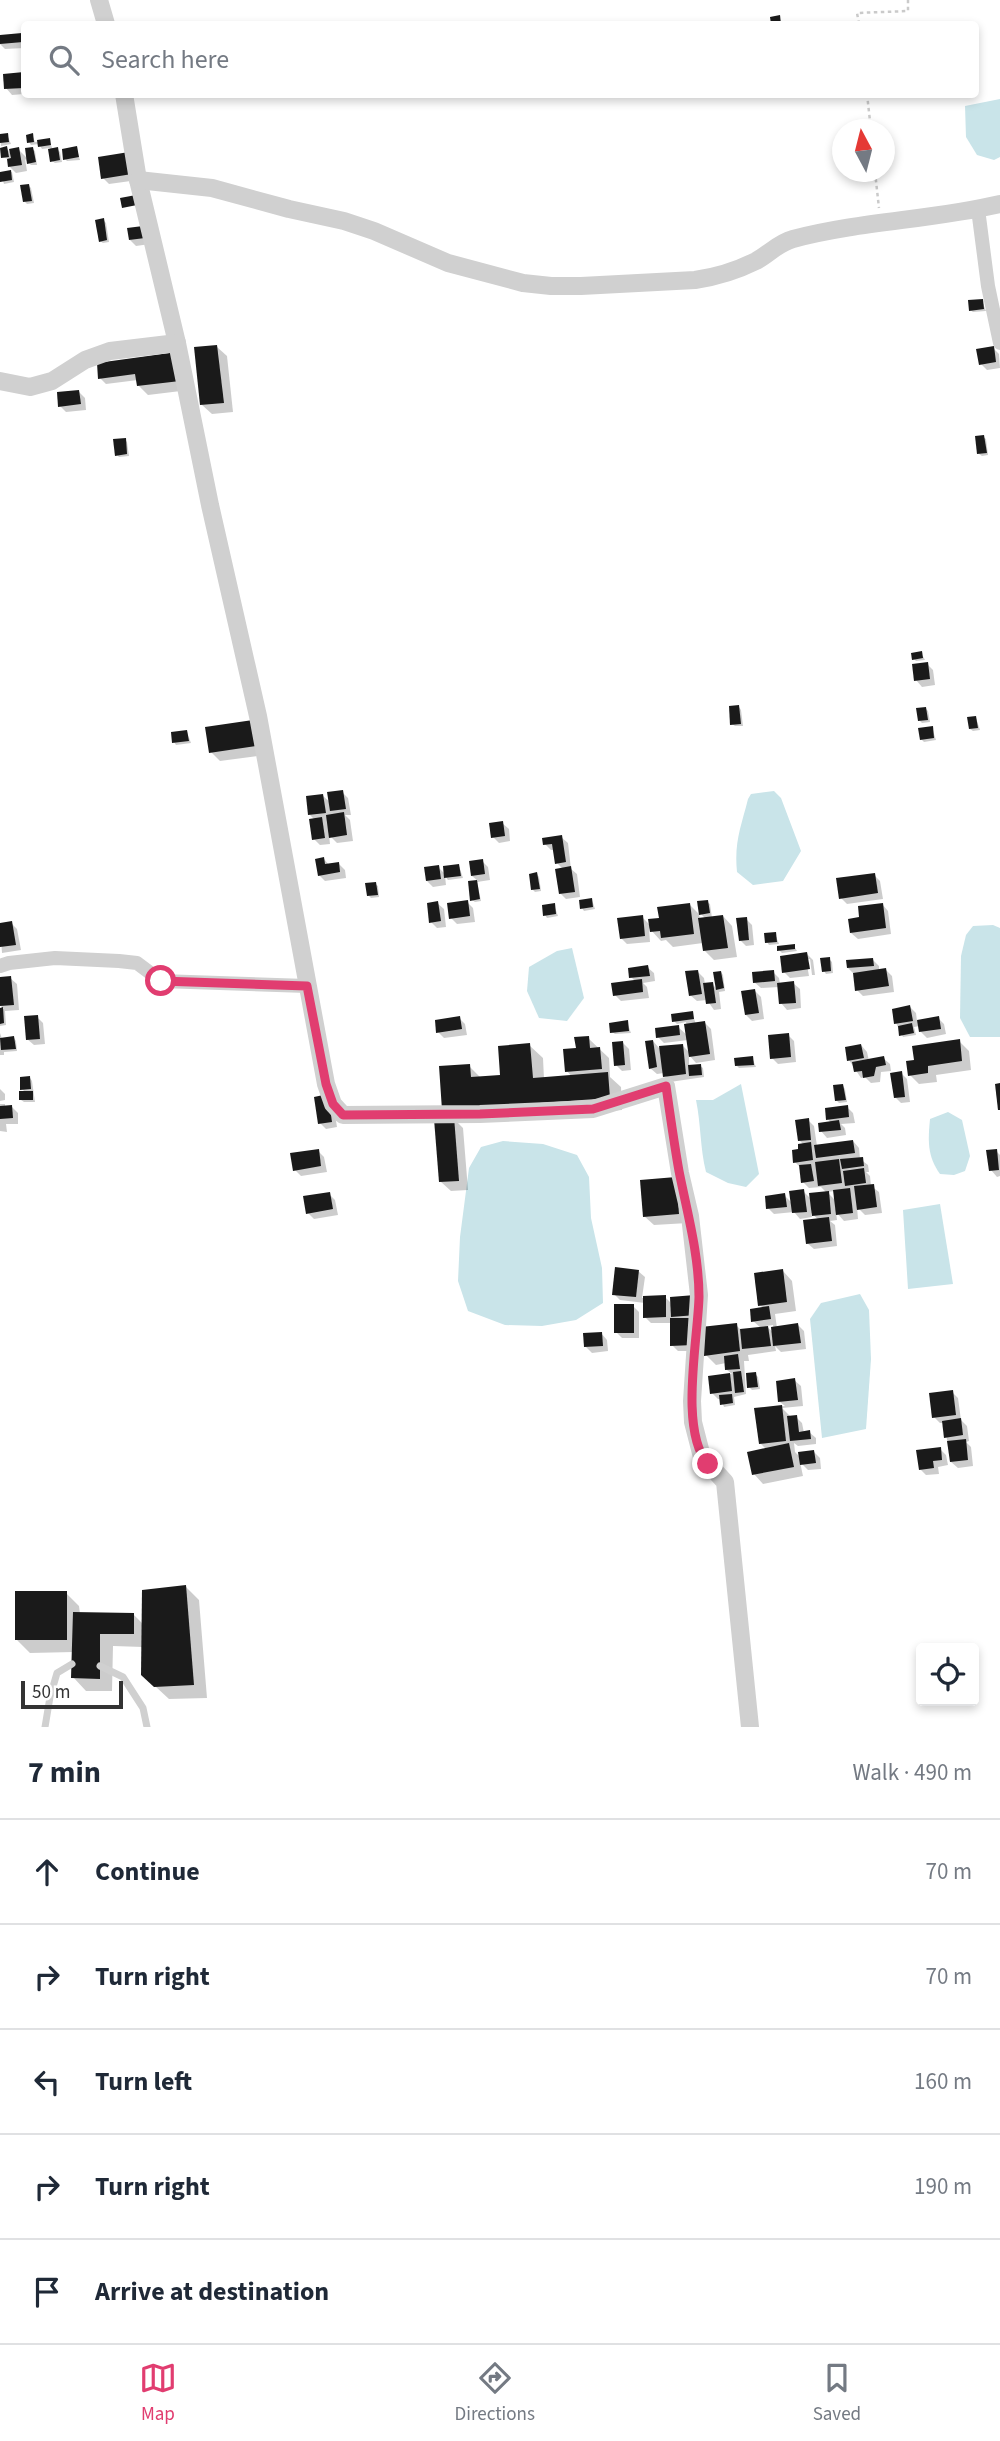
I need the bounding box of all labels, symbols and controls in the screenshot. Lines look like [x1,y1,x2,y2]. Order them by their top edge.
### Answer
search box [21,21,979,98]
icon: search [45,41,83,79]
text: Search here [101,41,229,78]
north arrow [832,119,895,182]
route start [145,965,176,996]
route end [692,1448,723,1479]
map controls [916,1643,979,1706]
button: locate [916,1643,979,1706]
scale bar [21,1678,122,1710]
text: 50 m [32,1679,70,1706]
text: 7 min [28,1751,101,1794]
text: Walk · 490 m [853,1756,972,1789]
icon: ahead [28,1853,66,1891]
text: Continue [95,1853,200,1890]
text: 70 m [925,1855,972,1888]
icon: right [28,1958,66,1996]
text: Turn right [95,1958,210,1995]
text: 70 m [925,1960,972,1993]
icon: left [28,2063,66,2101]
text: Turn left [95,2063,192,2100]
text: 160 m [914,2065,972,2098]
icon: right [28,2168,66,2206]
text: Turn right [95,2168,210,2205]
text: 190 m [914,2170,972,2203]
icon: arrive [28,2273,66,2311]
text: Arrive at destination [95,2273,329,2310]
tab: Map [139,2359,177,2428]
tab: Directions [455,2359,535,2428]
tab: Saved [813,2359,861,2428]

